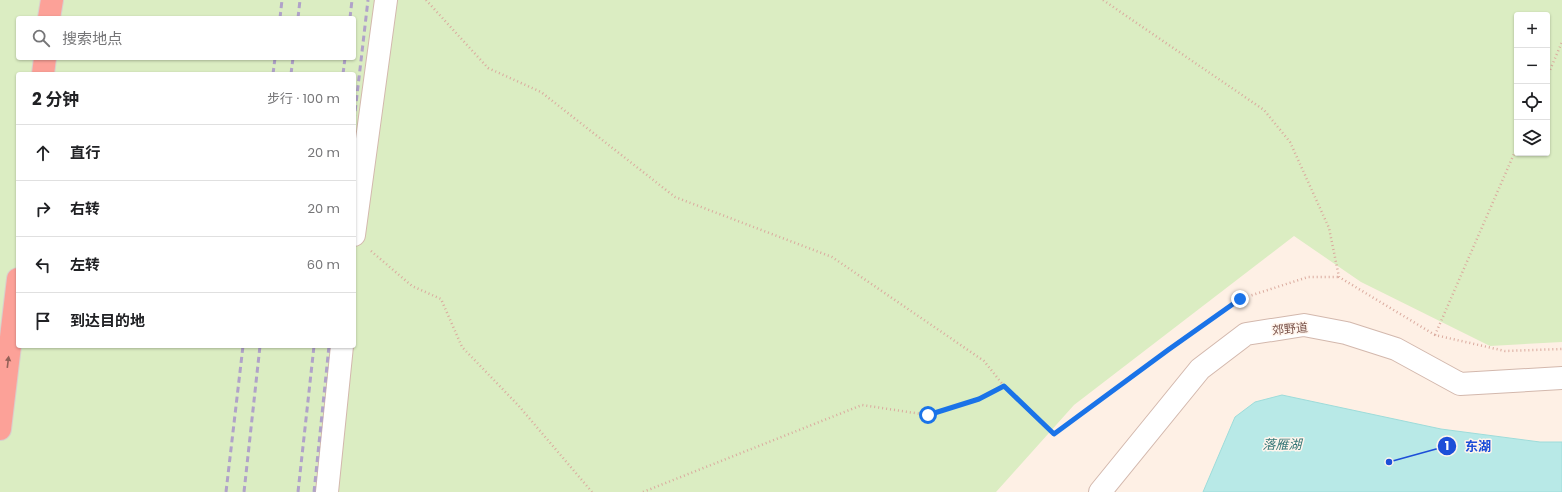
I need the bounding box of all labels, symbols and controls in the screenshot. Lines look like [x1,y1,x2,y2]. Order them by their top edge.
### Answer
map controls [1514,12,1550,156]
button: + [1514,12,1550,48]
search box [16,16,356,60]
icon: search [30,27,52,49]
text: 搜索地点 [62,28,122,49]
button: − [1514,48,1550,84]
button: locate [1514,84,1550,120]
text: 2 分钟 [32,87,79,111]
text: 步行 · 100 m [267,89,340,108]
button: layers [1514,120,1550,156]
icon: ahead [32,142,54,164]
text: 直行 [70,142,100,163]
text: 20 m [307,143,340,162]
icon: right [32,198,54,220]
text: 右转 [70,198,100,219]
text: 20 m [307,199,340,218]
icon: left [32,254,54,276]
text: 左转 [70,254,100,275]
text: 60 m [307,255,340,274]
route end [1231,290,1249,308]
icon: arrive [32,310,54,332]
text: 到达目的地 [70,310,145,331]
street label: 郊野道 [1271,318,1309,339]
one-way arrow [5,356,11,368]
route start [919,406,937,424]
callout: 东湖 [1437,434,1499,459]
water label: 落雁湖 [1262,435,1303,454]
text: 1 [1445,437,1449,454]
text: 东湖 [1465,437,1491,456]

